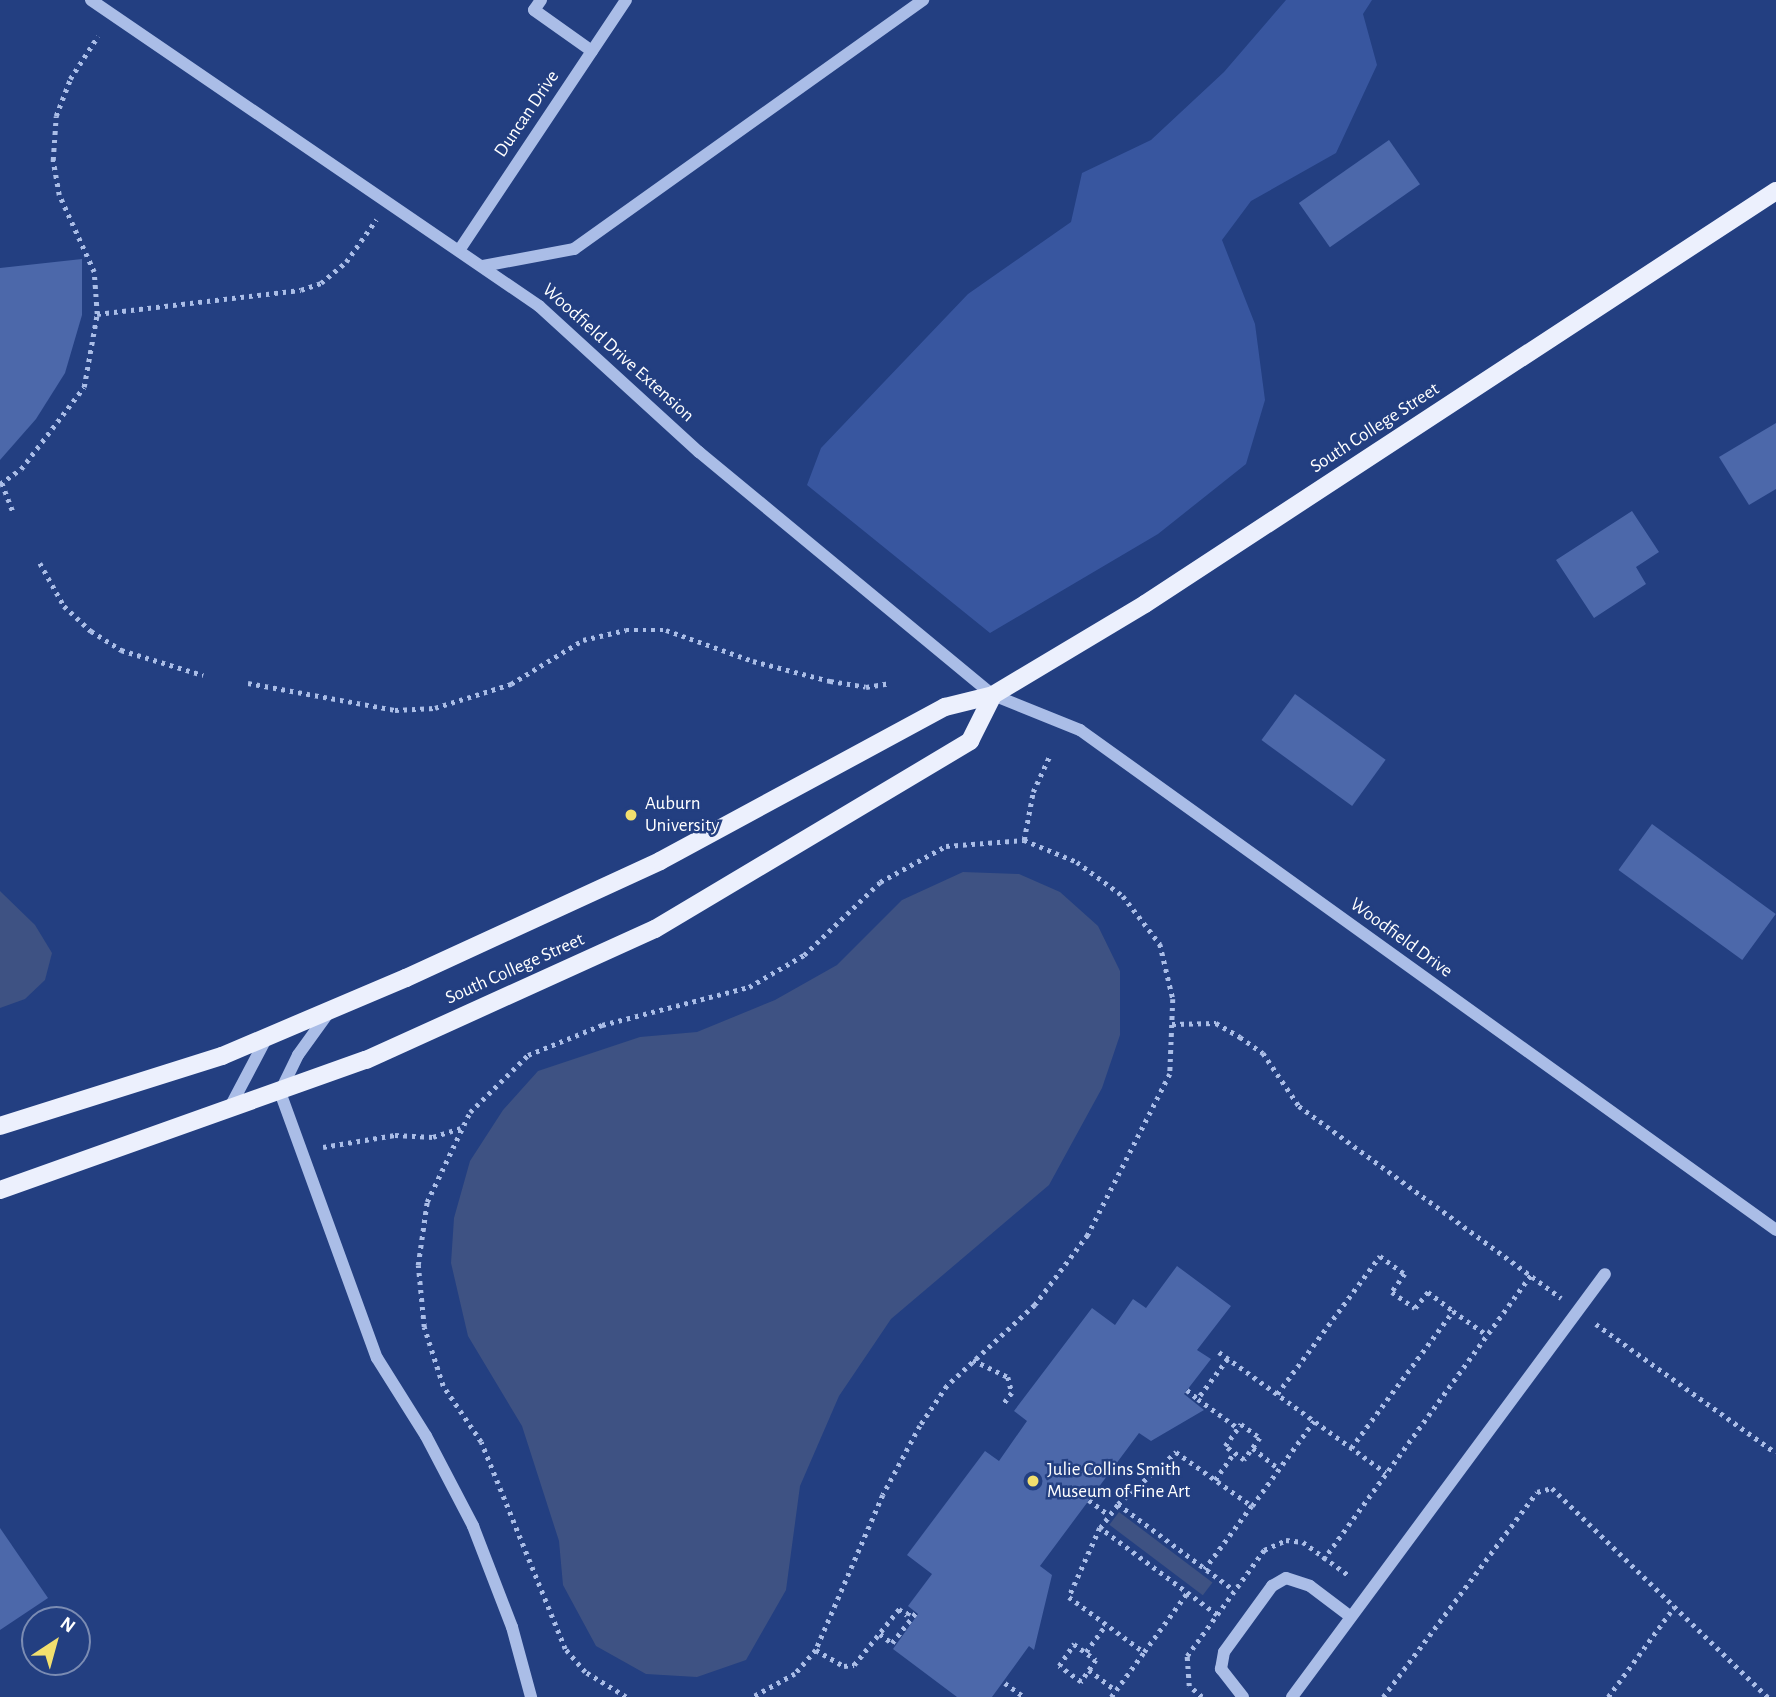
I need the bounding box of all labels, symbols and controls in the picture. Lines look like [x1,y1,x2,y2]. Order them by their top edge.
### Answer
street label: Duncan Drive [490,66,564,162]
street label: Woodfield Drive Extension [537,279,699,427]
street label: South College Street [1306,378,1444,478]
place label: Auburn University [645,793,719,837]
marker: Auburn University [623,807,639,823]
street label: Woodfield Drive [1345,893,1457,983]
street label: South College Street [442,928,588,1010]
place label: Julie Collins Smith Museum of Fine Art [1047,1459,1190,1503]
marker: Julie Collins Smith Museum of Fine Art [1025,1473,1041,1489]
north arrow [21,1606,91,1676]
text: N [57,1614,78,1637]

